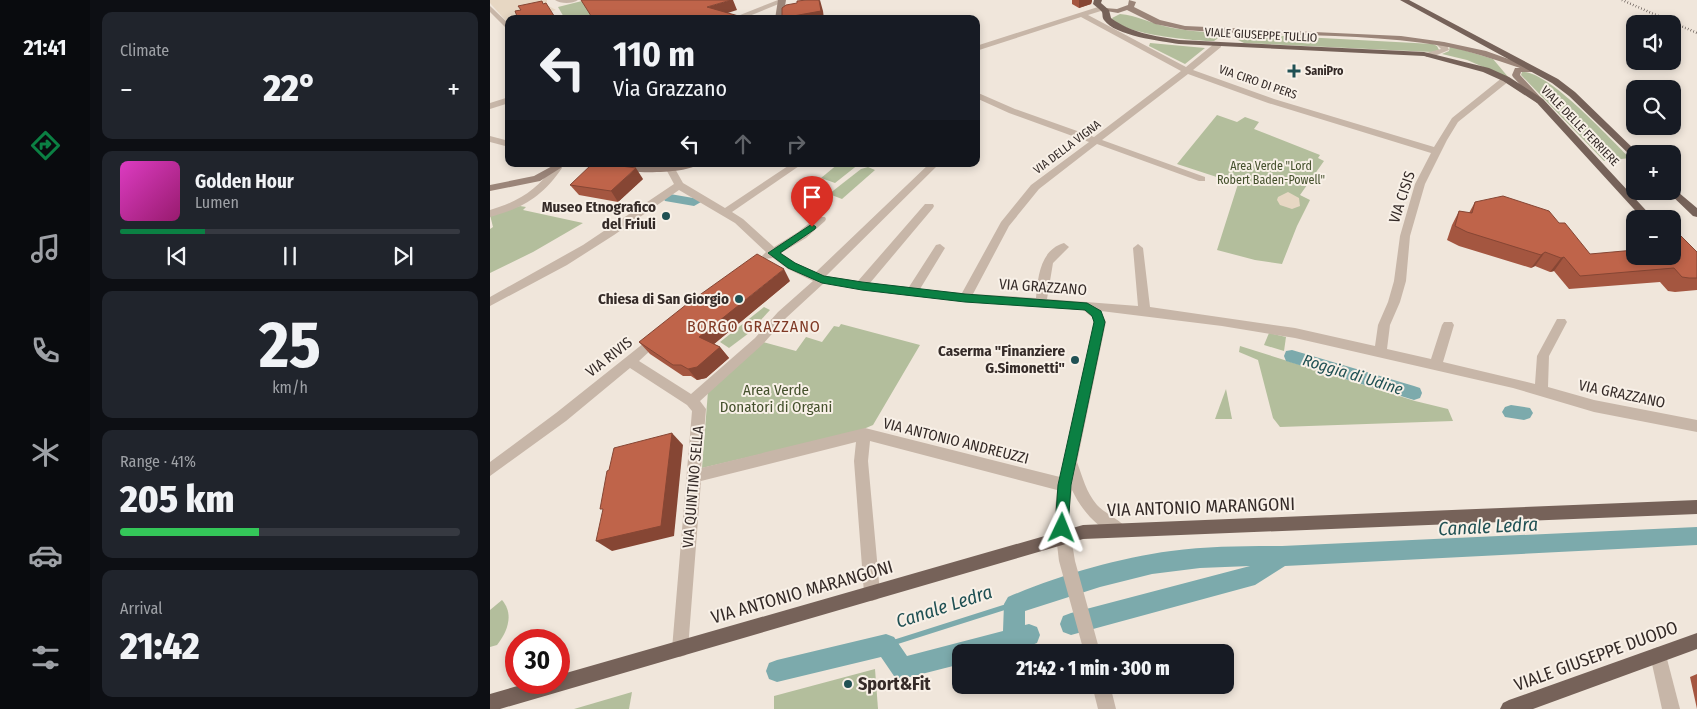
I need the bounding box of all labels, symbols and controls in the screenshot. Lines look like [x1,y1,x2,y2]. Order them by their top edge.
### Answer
map controls [1626,15,1681,265]
button: sound [1626,15,1681,70]
street label: VIALE GIUSEPPE TULLIO [1204,25,1318,45]
text: 110 m [613,33,695,75]
text: 21:41 [23,34,67,61]
icon: left [530,35,595,100]
text: Climate [120,41,169,60]
street label: VIA CIRO DI PERS [1217,62,1299,102]
marker: SaniPro [1287,64,1301,78]
place label: SaniPro [1305,64,1344,78]
text: 22° [263,65,317,111]
text: − [120,73,133,106]
text: + [447,73,460,106]
text: Via Grazzano [613,75,727,102]
button: search [1626,80,1681,135]
street label: VIALE DELLE FERRIERE [1538,83,1622,169]
street label: VIA DELLA VIGNA [1031,117,1104,177]
icon: directions [28,128,63,163]
icon: left [676,130,704,158]
icon: ahead [729,130,757,158]
icon: right [782,130,810,158]
button: + [1626,145,1681,200]
park label: Area Verde "Lord Robert Baden-Powell" [1217,159,1325,187]
street label: VIA CISIS [1385,169,1419,225]
text: Golden Hour [195,170,294,193]
pin [791,176,833,227]
icon: arrive [798,183,826,211]
text: Lumen [195,193,239,212]
place label: Museo Etnografico del Friuli [542,198,656,233]
marker: Museo Etnografico del Friuli [660,210,672,222]
button: − [1626,210,1681,265]
icon: music [28,231,63,266]
icon: previous [163,242,191,270]
icon: pause [276,242,304,270]
icon: next [389,242,417,270]
street label: VIA GRAZZANO [998,275,1088,299]
place label: Chiesa di San Giorgio [598,290,729,308]
marker: Chiesa di San Giorgio [733,293,745,305]
text: 25 [259,306,321,384]
district label: BORGO GRAZZANO [687,317,821,336]
icon: phone [28,333,63,368]
street label: VIA RIVIS [582,333,636,381]
place label: Caserma "Finanziere G.Simonetti" [938,342,1065,377]
water label: Roggia di Udine [1300,350,1406,399]
marker: Caserma "Finanziere G.Simonetti" [1069,354,1081,366]
street label: VIA GRAZZANO [1577,376,1667,412]
text: km/h [272,378,308,397]
park label: Area Verde Donatori di Organi [720,381,832,416]
street label: VIA ANTONIO ANDREUZZI [881,414,1031,468]
street label: VIA QUINTINO SELLA [679,425,707,549]
icon: climate [28,435,63,470]
text: Range · 41% [120,452,196,471]
text: 205 km [120,476,234,522]
street label: VIA ANTONIO MARANGONI [1107,493,1295,521]
position arrow [1035,501,1087,553]
water label: Canale Ledra [1437,512,1539,541]
icon: car [28,538,63,573]
street label: VIA ANTONIO MARANGONI [709,556,895,628]
water label: Canale Ledra [893,580,995,633]
text: Arrival [120,599,162,618]
street label: VIALE GIUSEPPE DUODO [1511,616,1681,696]
text: 21:42 [120,623,200,669]
speed limit sign: 30 [505,629,570,694]
icon: filters [28,640,63,675]
text: 21:42 · 1 min · 300 m [1016,657,1170,680]
place label: Sport&Fit [858,673,931,695]
marker: Sport&Fit [842,678,854,690]

